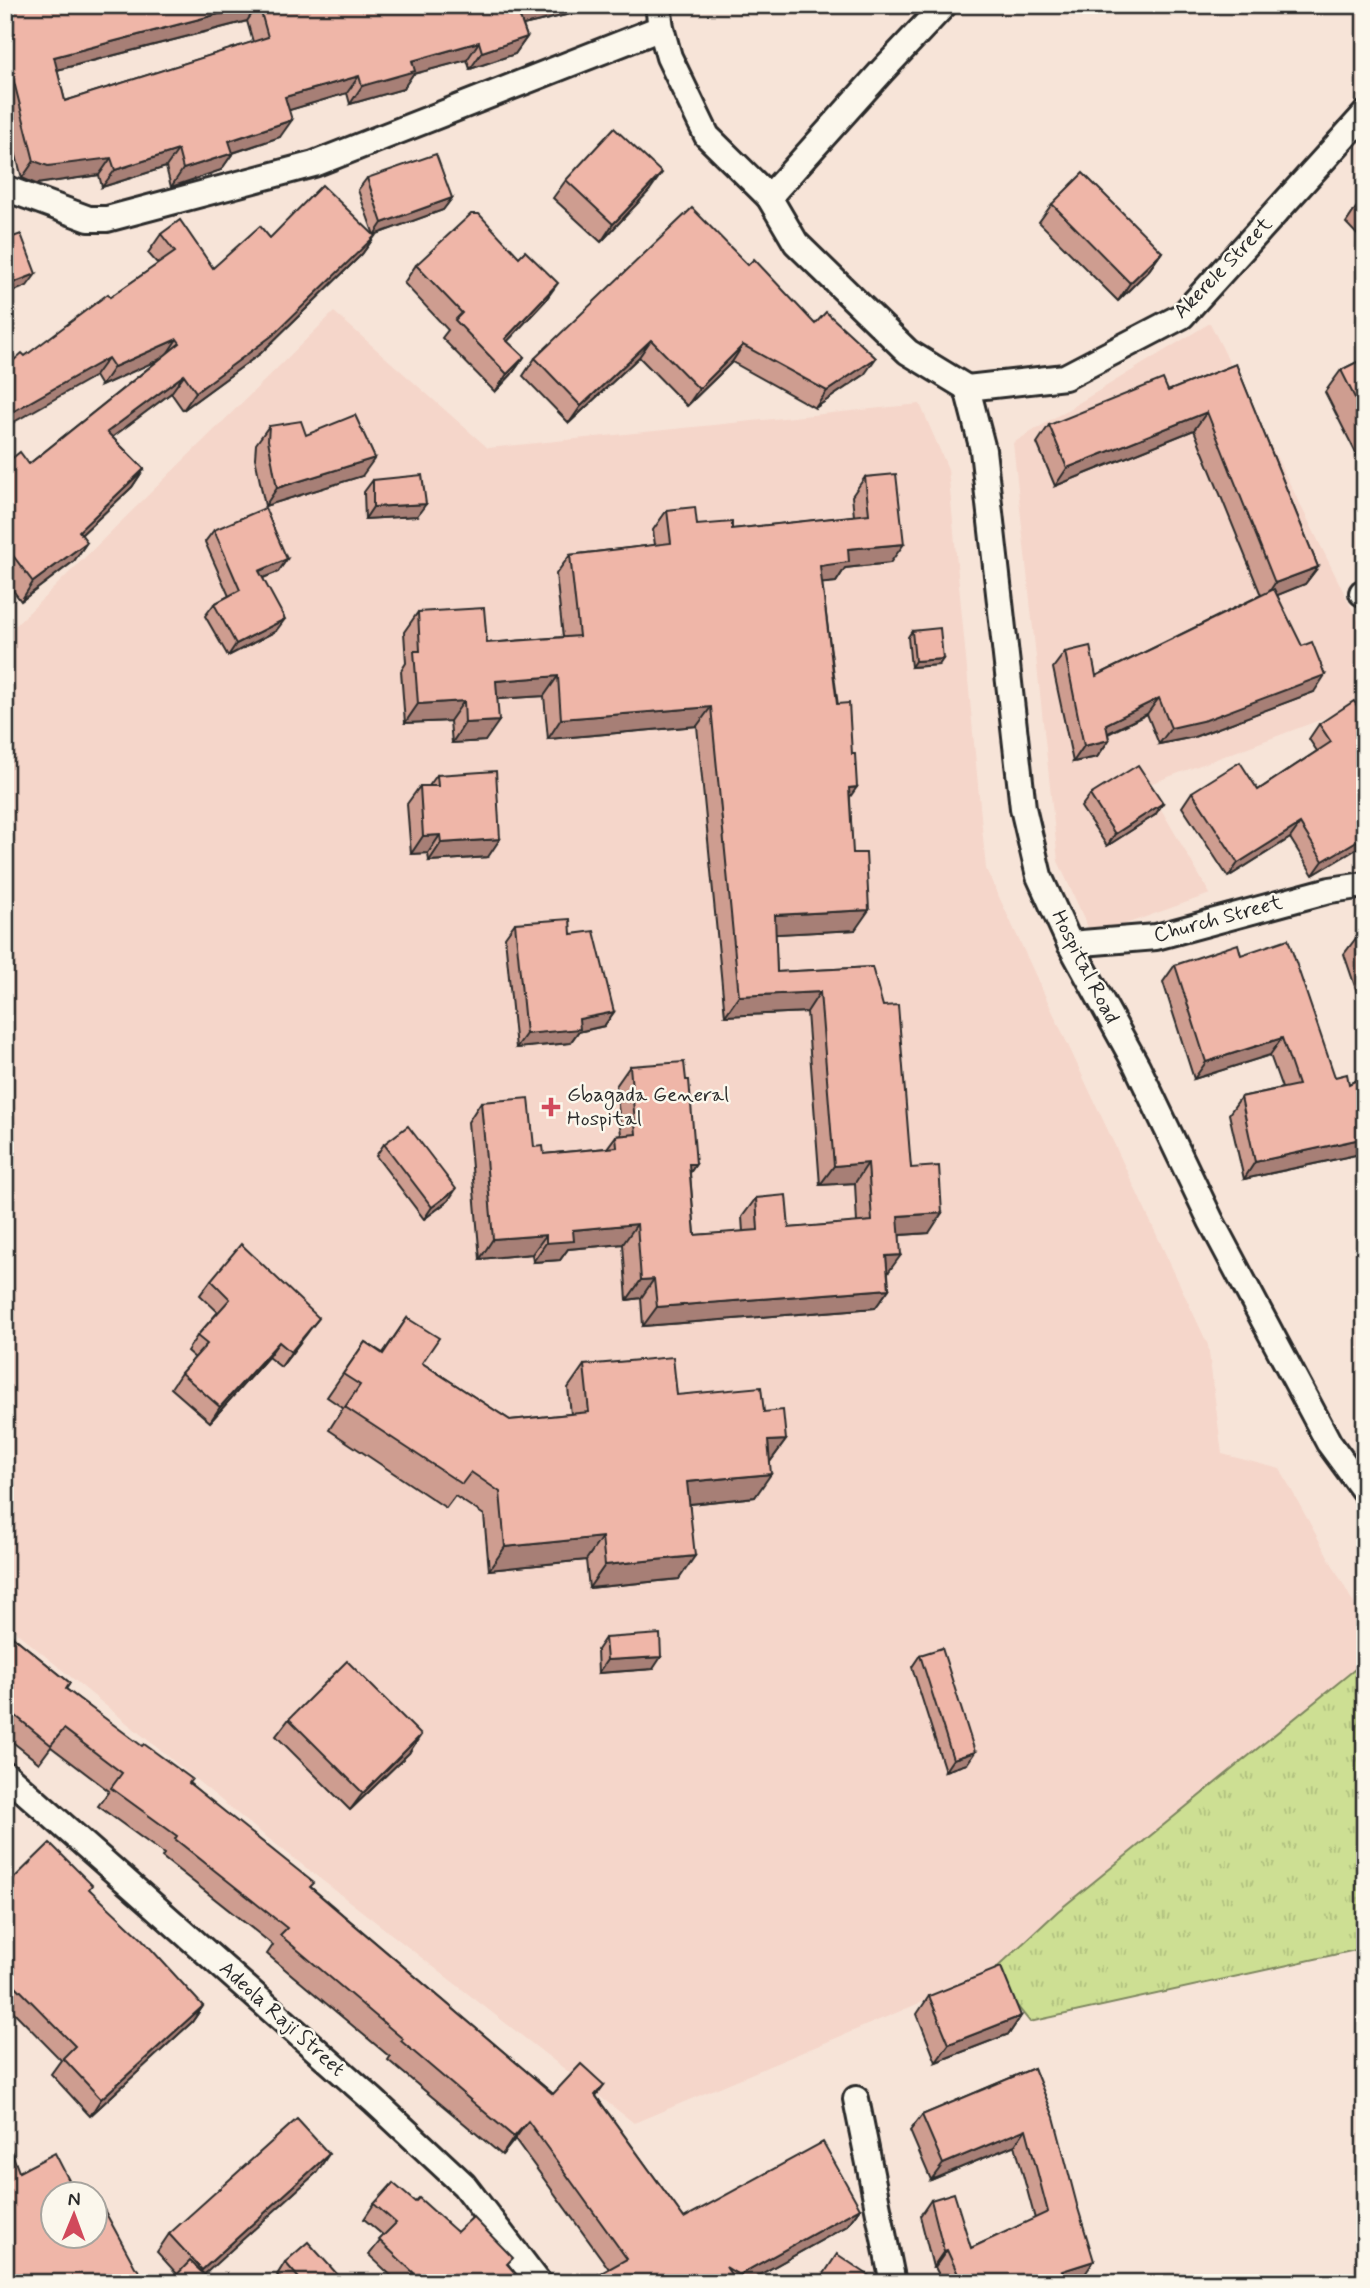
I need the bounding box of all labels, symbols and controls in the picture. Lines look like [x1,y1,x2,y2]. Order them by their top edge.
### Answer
street label: Akerele Street [1167,211,1279,325]
street label: Church Street [1151,888,1286,950]
street label: Hospital Road [1044,905,1126,1029]
place label: Gbagada General Hospital [567,1081,729,1133]
marker: Gbagada General Hospital [541,1097,561,1117]
street label: Adeola Raji Street [213,1955,351,2083]
north arrow [38,2180,108,2250]
text: N [68,2187,81,2212]

